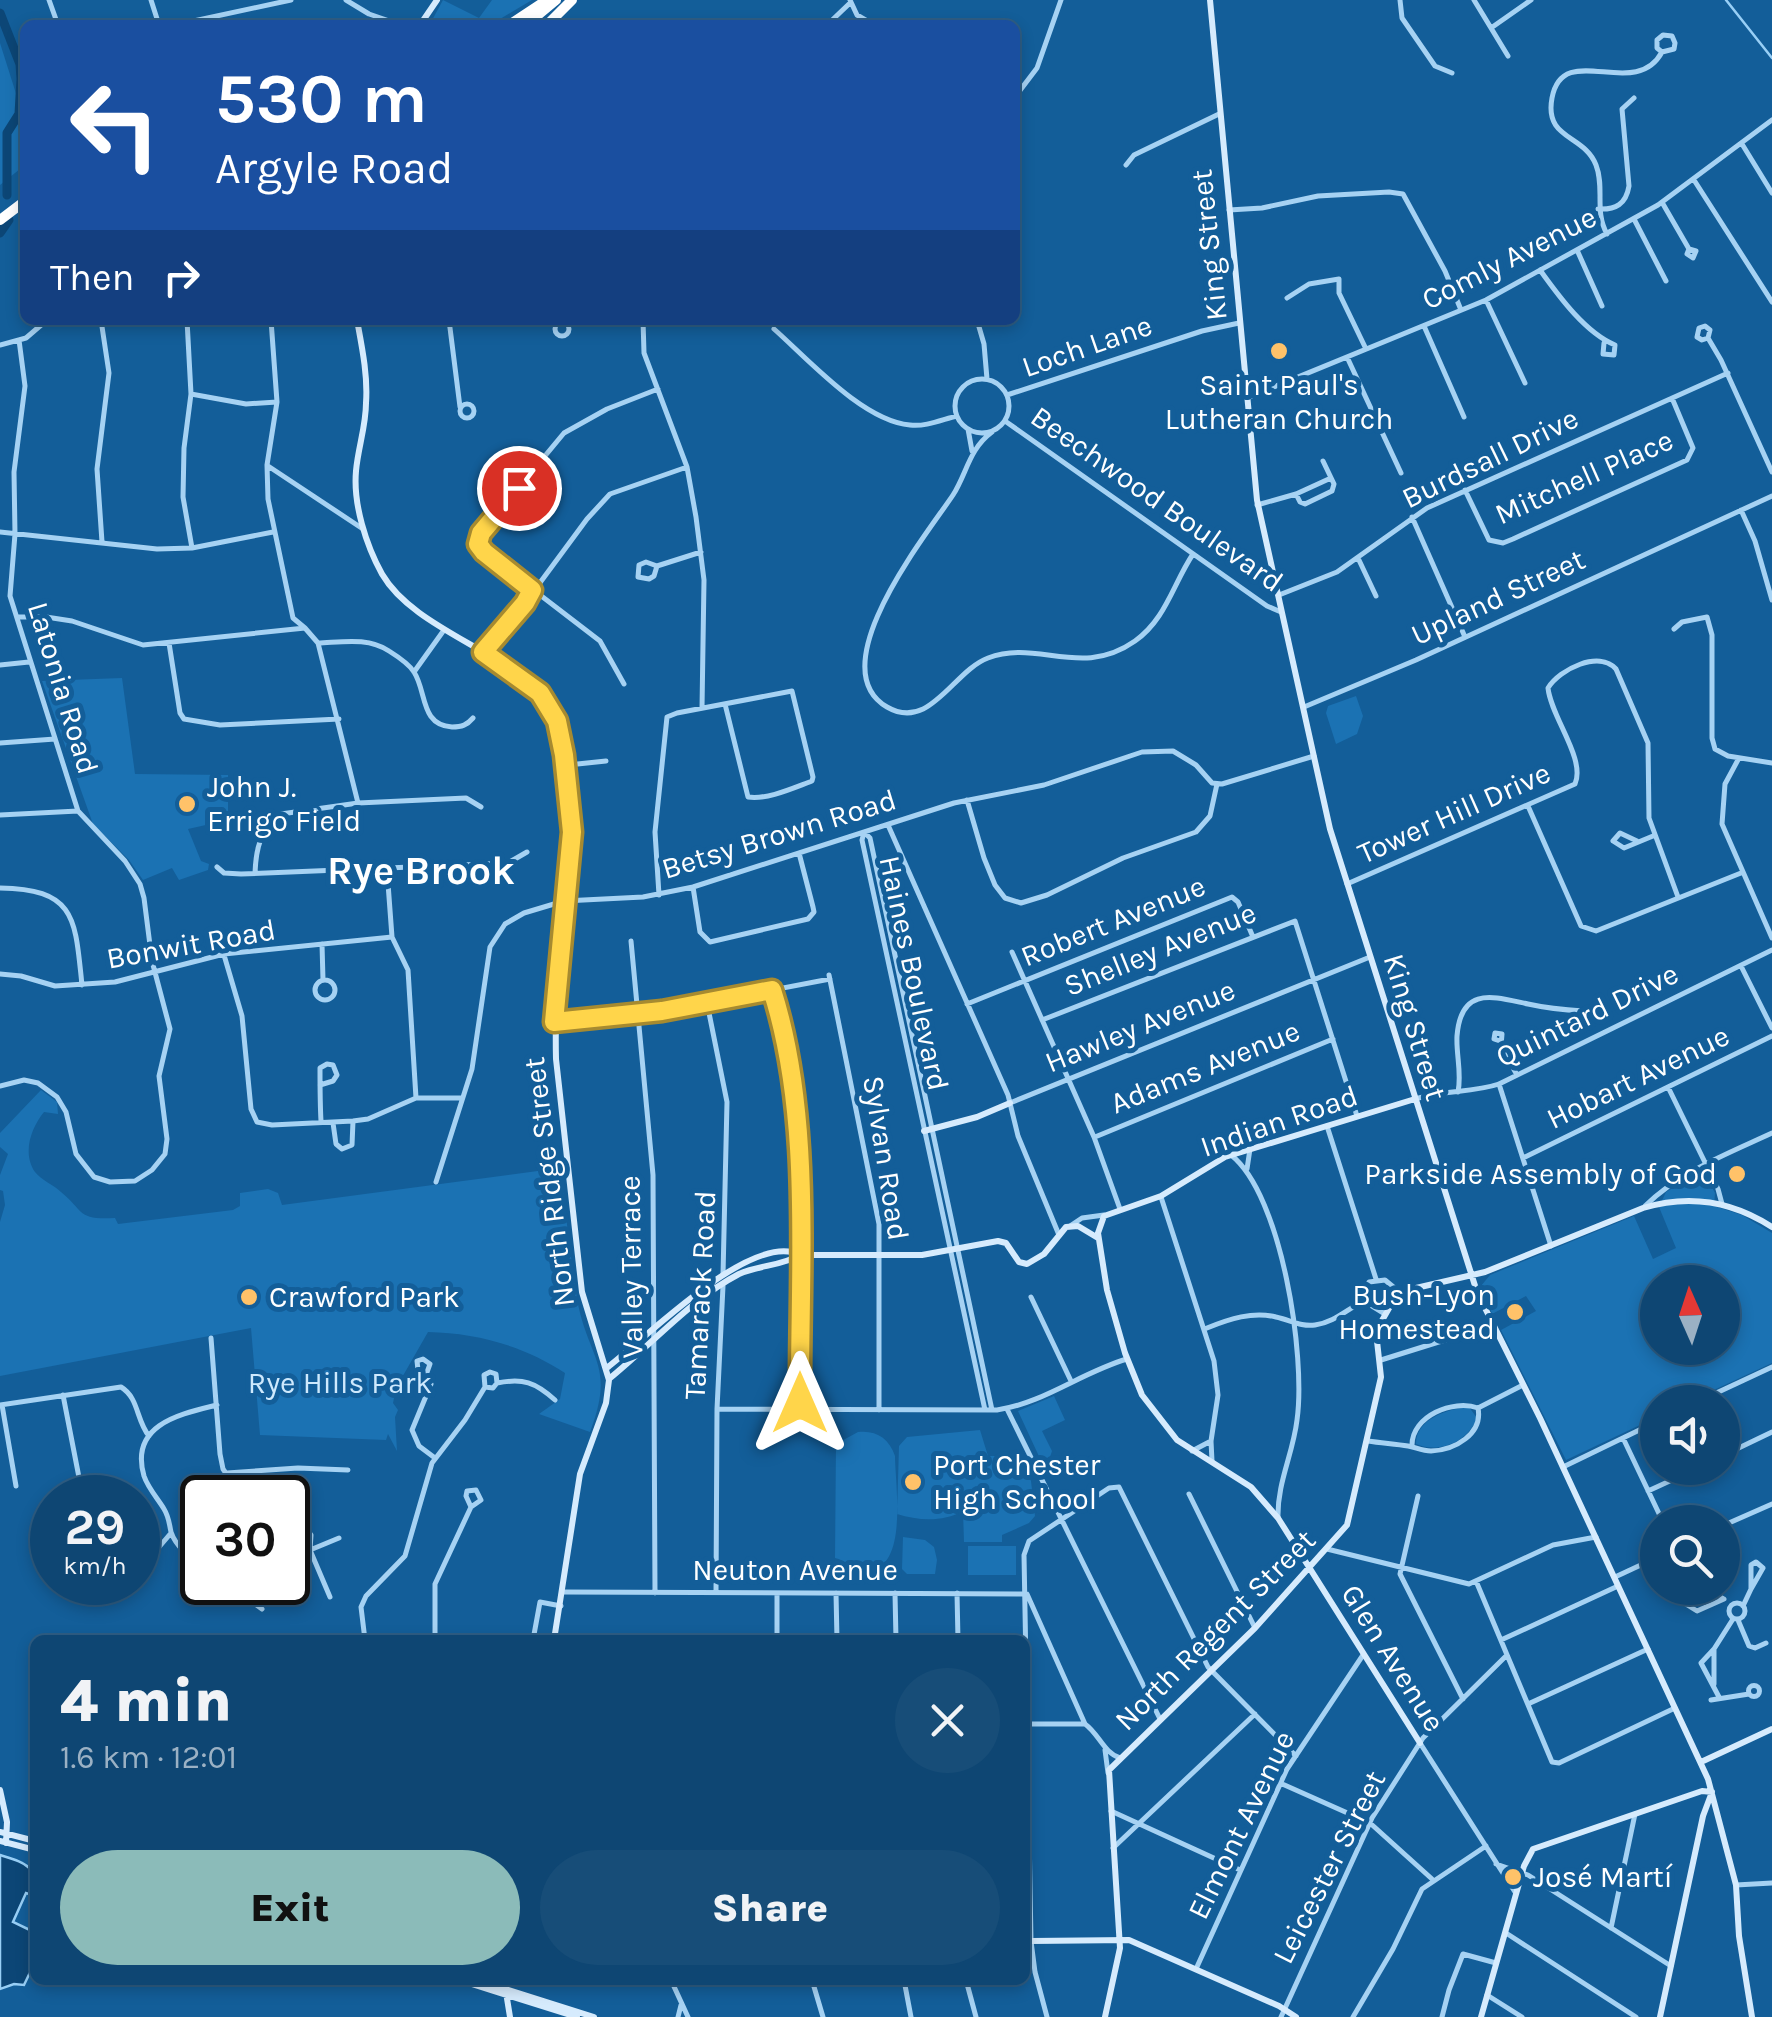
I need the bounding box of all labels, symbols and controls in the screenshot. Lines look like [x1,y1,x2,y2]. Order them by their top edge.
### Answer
text: 530 m [215,58,428,140]
icon: left [50,60,180,190]
text: Argyle Road [215,142,453,194]
street label: King Street [1183,168,1235,322]
street label: Comly Avenue [1416,199,1602,317]
icon: right [154,250,209,305]
text: Then [50,255,134,300]
street label: Loch Lane [1017,307,1157,385]
marker: Saint Paul's Lutheran Church [1268,340,1290,362]
place label: Saint Paul's Lutheran Church [1165,367,1393,437]
street label: Beechwood Boulevard [1024,398,1290,600]
street label: Burdsall Drive [1396,400,1584,516]
street label: Mitchell Place [1489,422,1679,532]
pin [477,446,562,531]
icon: arrive [492,461,547,516]
street label: Upland Street [1405,541,1591,653]
street label: Latonia Road [20,598,106,778]
street label: Tower Hill Drive [1352,754,1556,872]
place label: John J. Errigo Field [207,769,361,839]
street label: Betsy Brown Road [657,781,901,887]
marker: John J. Errigo Field [176,793,198,815]
district label: Rye Brook [327,847,515,894]
street label: Haines Boulevard [872,852,956,1094]
street label: Robert Avenue [1015,868,1211,974]
street label: Shelley Avenue [1059,894,1261,1004]
street label: Bonwit Road [104,911,278,977]
street label: King Street [1376,949,1454,1105]
street label: Quintard Drive [1490,955,1684,1075]
street label: Hawley Avenue [1040,971,1240,1081]
street label: Adams Avenue [1105,1013,1305,1121]
street label: Hobart Avenue [1541,1017,1735,1137]
street label: North Ridge Street [516,1055,582,1309]
street label: Sylvan Road [855,1073,917,1243]
street label: Indian Road [1196,1077,1362,1165]
place label: Parkside Assembly of God [1364,1156,1717,1192]
marker: Parkside Assembly of God [1726,1163,1748,1185]
street label: Valley Terrace [611,1175,651,1359]
street label: Tamarack Road [677,1189,723,1401]
north arrow [1640,1265,1740,1365]
map controls [1640,1265,1740,1605]
place label: Bush-Lyon Homestead [1338,1277,1495,1347]
place label: Crawford Park [269,1279,460,1315]
marker: Crawford Park [238,1286,260,1308]
marker: Bush-Lyon Homestead [1504,1301,1526,1323]
position arrow [748,1351,852,1455]
park label: Rye Hills Park [248,1365,432,1401]
button: sound [1640,1385,1740,1485]
place label: Port Chester High School [933,1447,1101,1517]
marker: Port Chester High School [902,1471,924,1493]
speed limit sign: 30 [180,1475,310,1605]
text: 29 [65,1498,125,1557]
button: search [1640,1505,1740,1605]
street label: North Regent Street [1107,1522,1323,1738]
text: km/h [63,1551,127,1580]
street label: Neuton Avenue [692,1552,898,1588]
street label: Glen Avenue [1333,1578,1453,1738]
text: 4 min [60,1666,232,1736]
button: close [895,1668,1000,1773]
street label: Elmont Avenue [1180,1725,1302,1925]
text: 1.6 km · 12:01 [60,1739,237,1776]
street label: Leicester Street [1265,1764,1393,1970]
button: Exit [60,1850,520,1965]
button: Share [540,1850,1000,1965]
place label: José Martí [1533,1859,1673,1895]
marker: José Martí [1502,1866,1524,1888]

